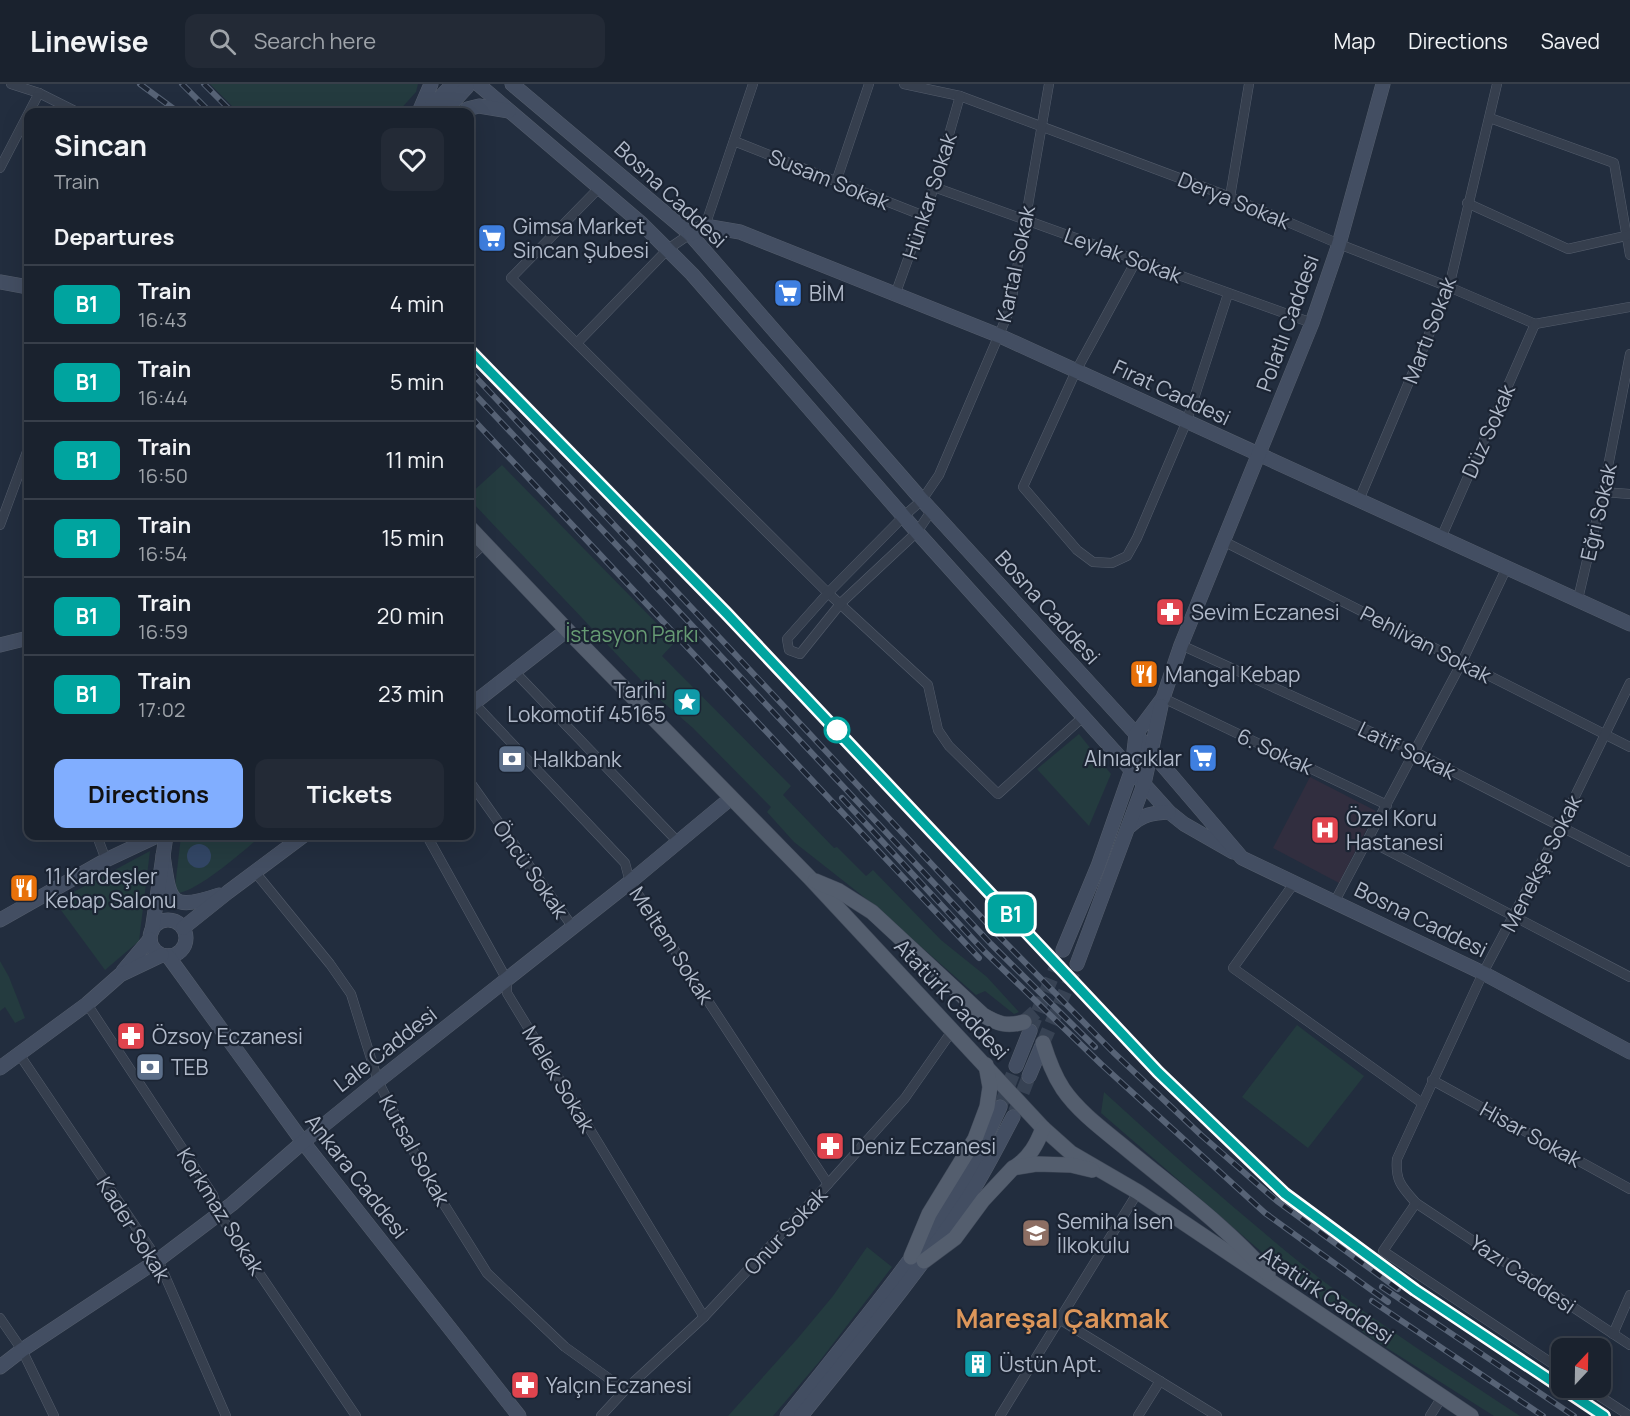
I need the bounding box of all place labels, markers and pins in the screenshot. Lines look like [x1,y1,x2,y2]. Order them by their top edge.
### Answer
place label: Gimsa Market Sincan Şubesi [513,212,649,264]
supermarket icon: Gimsa Market Sincan Şubesi [476,222,508,254]
supermarket icon: BİM [772,277,804,309]
place label: BİM [809,279,844,307]
pharmacy icon: Sevim Eczanesi [1154,596,1186,628]
place label: Sevim Eczanesi [1191,598,1340,626]
restaurant icon: Mangal Kebap [1128,658,1160,690]
place label: Mangal Kebap [1165,660,1300,688]
place label: Tarihi Lokomotif 45165 [507,676,666,728]
place icon: Tarihi Lokomotif 45165 [671,686,703,718]
unlabelled marker [824,717,850,743]
supermarket icon: Alnıaçıklar [1187,742,1219,774]
bank icon: Halkbank [496,743,528,775]
place label: Alnıaçıklar [1084,744,1182,772]
place label: Halkbank [533,745,622,773]
place label: Özel Koru Hastanesi [1346,804,1444,856]
hospital icon: Özel Koru Hastanesi [1309,814,1341,846]
place label: 11 Kardeşler Kebap Salonu [45,862,177,914]
restaurant icon: 11 Kardeşler Kebap Salonu [8,872,40,904]
pharmacy icon: Özsoy Eczanesi [115,1020,147,1052]
place label: Özsoy Eczanesi [152,1022,303,1050]
bank icon: TEB [134,1051,166,1083]
place label: TEB [171,1053,208,1081]
pharmacy icon: Deniz Eczanesi [814,1130,846,1162]
place label: Deniz Eczanesi [851,1132,996,1160]
place label: Semiha İsen İlkokulu [1057,1207,1173,1259]
school or university icon: Semiha İsen İlkokulu [1020,1217,1052,1249]
building icon: Üstün Apt. [962,1348,994,1380]
place label: Üstün Apt. [999,1350,1102,1378]
pharmacy icon: Yalçın Eczanesi [509,1369,541,1401]
place label: Yalçın Eczanesi [546,1371,692,1399]

